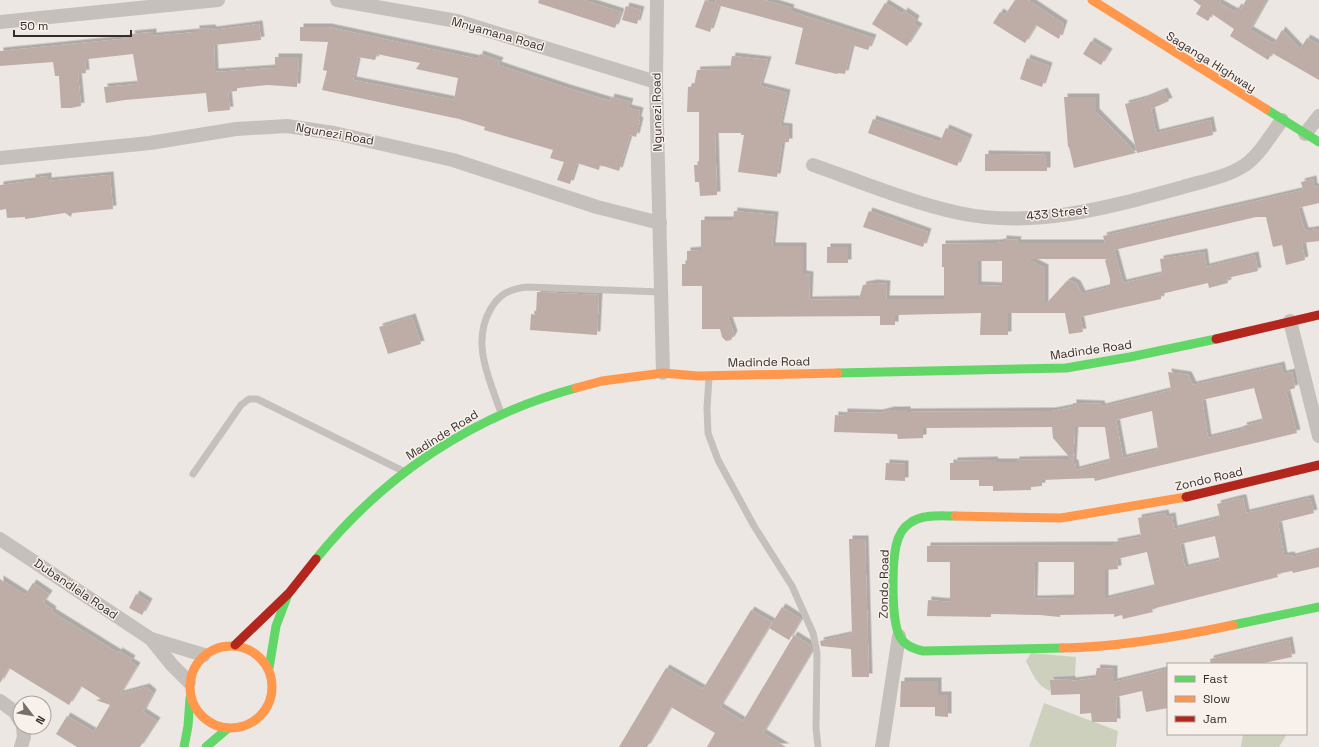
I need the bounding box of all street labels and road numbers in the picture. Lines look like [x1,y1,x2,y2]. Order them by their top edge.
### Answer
street label: Mnyamana Road [450,13,546,55]
street label: Saganga Highway [1163,28,1259,96]
street label: Ngunezi Road [648,72,666,152]
street label: Ngunezi Road [295,119,375,149]
street label: 433 Street [1025,202,1089,224]
street label: Madinde Road [1049,336,1133,364]
street label: Madinde Road [728,353,810,371]
street label: Madinde Road [403,406,481,464]
street label: Zondo Road [1173,463,1245,495]
street label: Zondo Road [875,549,893,619]
street label: Dubandlela Road [31,555,121,623]

